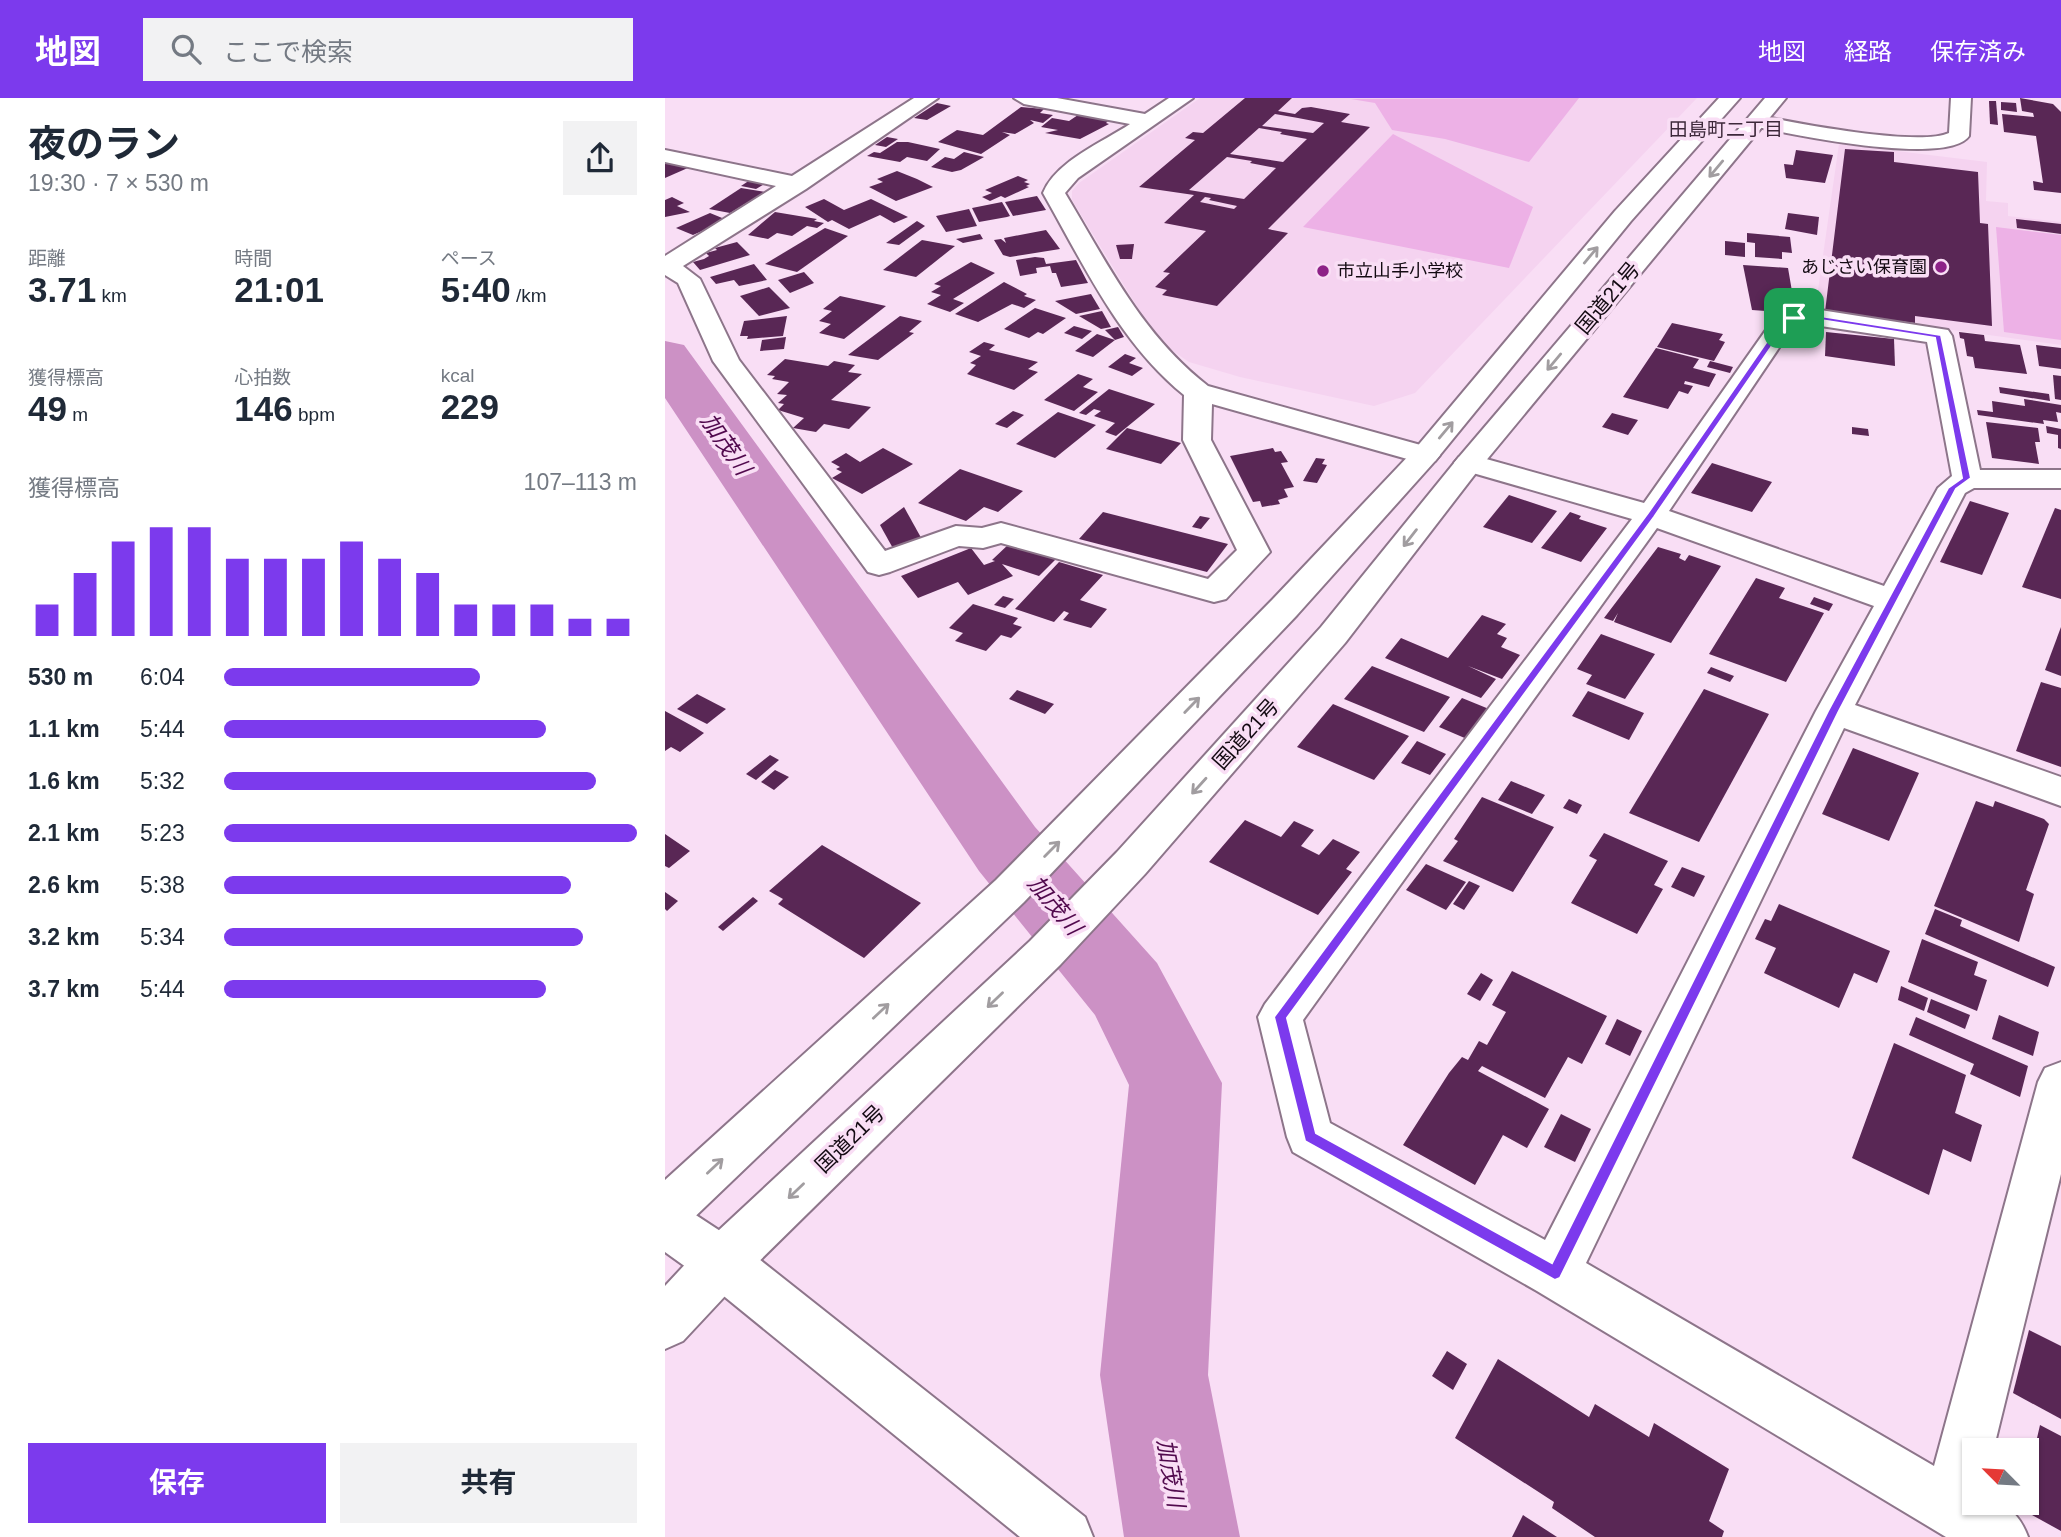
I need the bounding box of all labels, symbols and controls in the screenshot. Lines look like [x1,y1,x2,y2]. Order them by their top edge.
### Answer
search box [143,18,633,81]
icon: search [167,30,205,68]
text: 地図 [35,33,101,70]
text: ここで検索 [223,37,353,67]
text: 地図 [1758,38,1806,65]
text: 経路 [1844,38,1892,65]
text: 保存済み [1930,38,2026,65]
district label: 田島町二丁目 [1669,119,1783,140]
button: share [563,121,637,195]
text: 夜のラン [28,123,180,165]
one-way arrow [1708,160,1724,178]
text: 19:30 · 7 × 530 m [28,170,209,196]
one-way arrow [1583,246,1599,264]
text: 距離 [28,248,66,269]
text: 時間 [234,248,272,269]
text: ペース [441,248,497,269]
street label: 国道21号 [1571,257,1644,338]
place label: あじさい保育園 [1801,257,1927,277]
marker: あじさい保育園 [1933,259,1949,275]
place label: 市立山手小学校 [1337,261,1463,281]
marker: 市立山手小学校 [1315,263,1331,279]
text: 3.71 [28,270,96,309]
text: 21:01 [234,270,324,309]
text: 5:40 [441,270,511,309]
text: km [96,285,127,306]
text: /km [511,285,547,306]
pin [1764,288,1824,348]
icon: arrive [1775,299,1813,337]
one-way arrow [1546,353,1562,371]
text: kcal [441,365,474,386]
text: 獲得標高 [28,367,104,388]
text: 心拍数 [234,367,291,388]
text: 229 [441,387,499,426]
text: 49 [28,389,67,428]
text: 146 [234,389,293,428]
text: m [67,404,88,425]
text: bpm [293,404,335,425]
water label: 加茂川 [696,408,758,482]
one-way arrow [1438,422,1454,440]
text: 107–113 m [524,469,637,495]
text: 獲得標高 [28,475,120,501]
one-way arrow [1402,528,1417,547]
text: 530 m [28,664,93,690]
text: 6:04 [140,664,185,690]
street label: 国道21号 [1208,694,1283,773]
one-way arrow [1183,697,1200,714]
text: 1.1 km [28,716,100,742]
text: 5:44 [140,716,185,742]
text: 1.6 km [28,768,100,794]
text: 5:32 [140,768,185,794]
one-way arrow [1191,777,1207,795]
text: 2.1 km [28,820,100,846]
text: 5:23 [140,820,185,846]
one-way arrow [1043,841,1060,858]
water label: 加茂川 [1023,870,1089,942]
text: 2.6 km [28,872,100,898]
text: 5:38 [140,872,185,898]
text: 3.2 km [28,924,100,950]
text: 5:34 [140,924,185,950]
text: 3.7 km [28,976,100,1002]
text: 5:44 [140,976,185,1002]
one-way arrow [987,992,1004,1009]
one-way arrow [872,1002,889,1019]
street label: 国道21号 [811,1100,889,1177]
one-way arrow [706,1158,724,1174]
one-way arrow [788,1183,805,1200]
water label: 加茂川 [1152,1437,1190,1512]
north arrow [1962,1438,2039,1516]
map controls [1962,1438,2039,1515]
button: 保存 [28,1443,326,1523]
button: 共有 [340,1443,637,1523]

